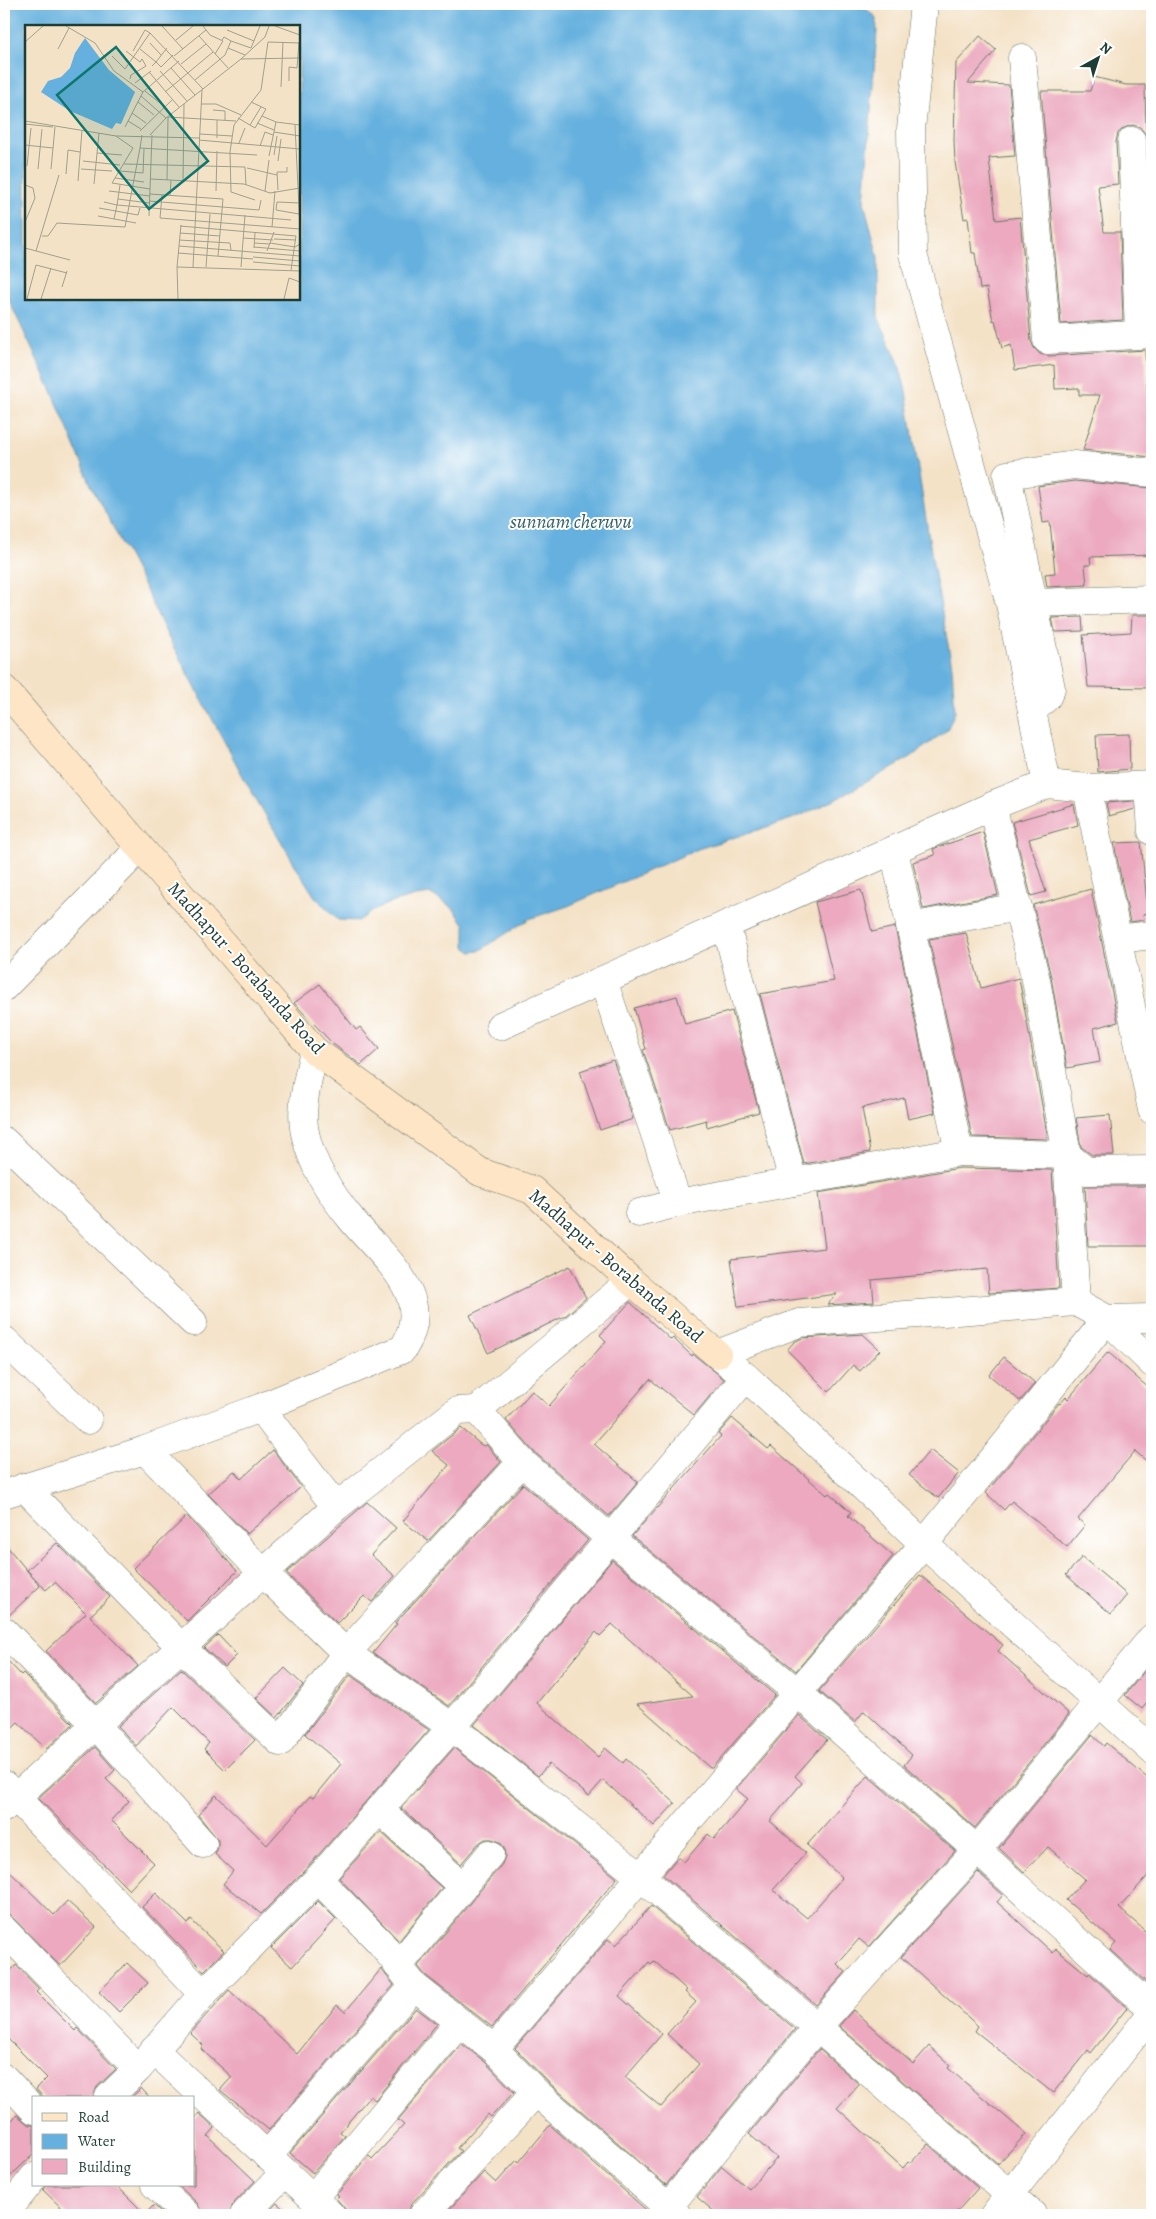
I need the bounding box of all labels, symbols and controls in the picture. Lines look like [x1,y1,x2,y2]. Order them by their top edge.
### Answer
inset map [25,25,300,300]
north arrow [1074,32,1124,82]
text: N [1096,38,1116,59]
water label: sunnam cheruvu [510,508,632,535]
street label: Madhapur - Borabanda Road [162,876,331,1060]
street label: Madhapur - Borabanda Road [523,1183,709,1350]
legend [32,2096,195,2186]
text: Road [78,2107,110,2127]
text: Water [77,2131,115,2151]
text: Building [78,2157,131,2177]

